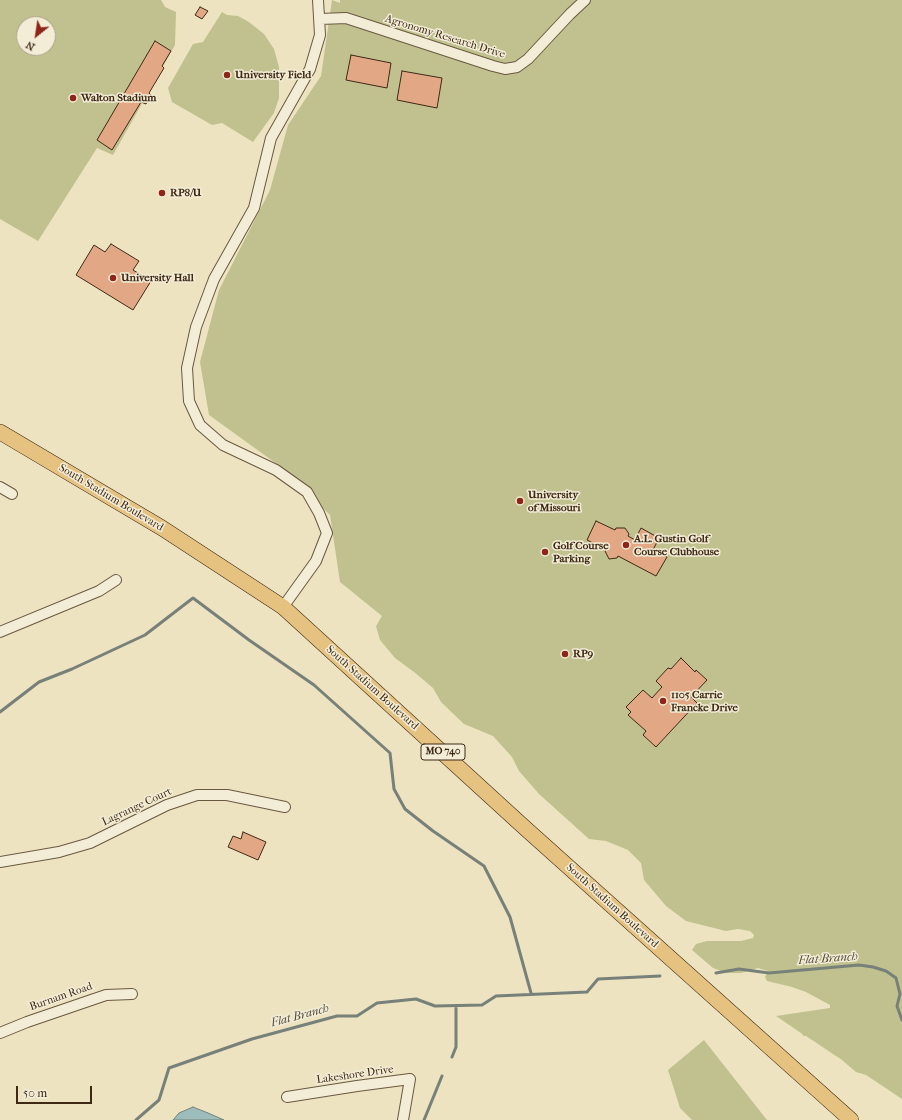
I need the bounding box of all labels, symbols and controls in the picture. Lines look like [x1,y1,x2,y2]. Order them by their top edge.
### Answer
street label: Agronomy Research Drive [383,12,507,62]
north arrow [16,16,56,56]
text: N [23,38,37,54]
place label: University Field [235,68,311,82]
marker: University Field [222,70,232,80]
place label: Walton Stadium [81,91,156,105]
marker: Walton Stadium [68,93,78,103]
place label: RP8/U [170,186,201,200]
marker: RP8/U [157,188,167,198]
place label: University Hall [121,271,194,285]
marker: University Hall [108,273,118,283]
street label: South Stadium Boulevard [56,462,166,534]
place label: University of Missouri [528,488,581,514]
marker: University of Missouri [515,496,525,506]
place label: A.L. Gustin Golf Course Clubhouse [634,532,719,558]
place label: Golf Course Parking [553,539,609,565]
marker: A.L. Gustin Golf Course Clubhouse [621,540,631,550]
marker: Golf Course Parking [540,547,550,557]
street label: South Stadium Boulevard [323,643,421,733]
place label: RP9 [573,647,593,661]
marker: RP9 [560,649,570,659]
place label: 1105 Carrie Francke Drive [671,688,738,714]
marker: 1105 Carrie Francke Drive [658,696,668,706]
road number: MO 740 [421,744,465,760]
street label: Lagrange Court [100,785,174,829]
street label: South Stadium Boulevard [563,861,661,951]
water label: Flat Branch [798,950,858,968]
street label: Burnam Road [28,980,94,1014]
water label: Flat Branch [269,1001,331,1031]
street label: Lakeshore Drive [316,1063,394,1087]
scale bar [18,1078,94,1104]
text: 50 m [23,1086,47,1100]

